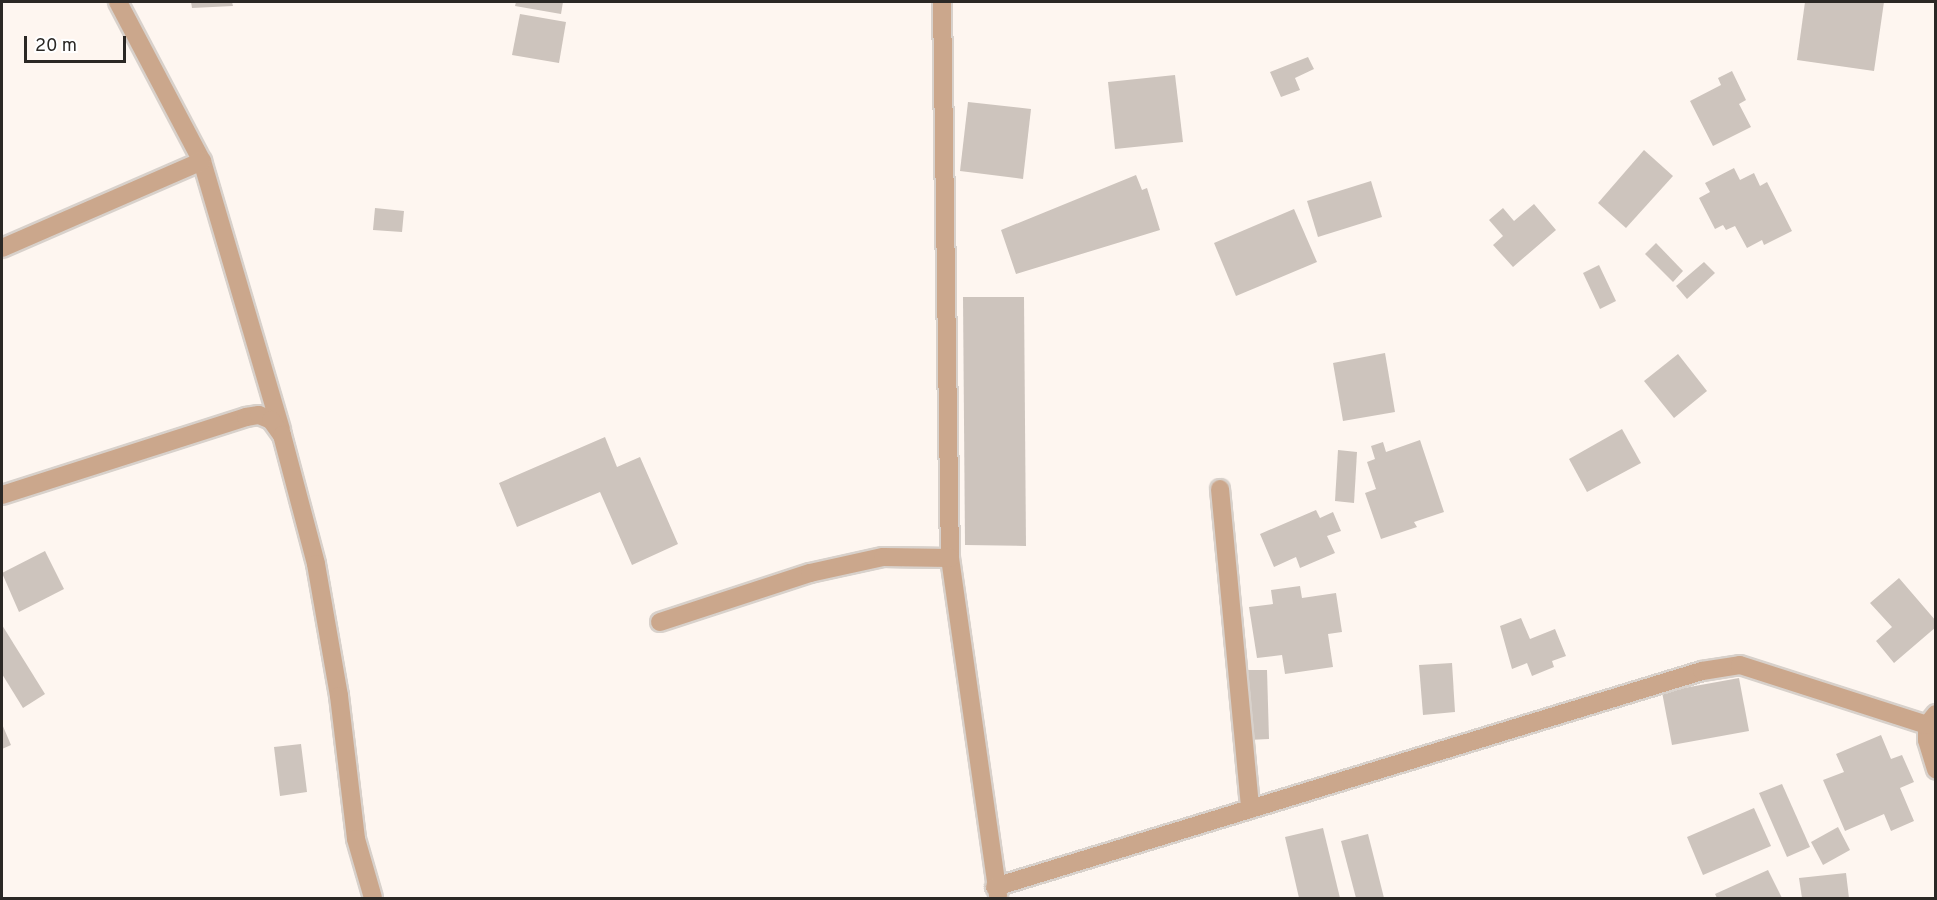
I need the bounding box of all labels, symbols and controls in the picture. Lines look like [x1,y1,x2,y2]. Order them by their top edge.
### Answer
scale bar [27,24,129,62]
text: 20 m [35,35,77,58]

